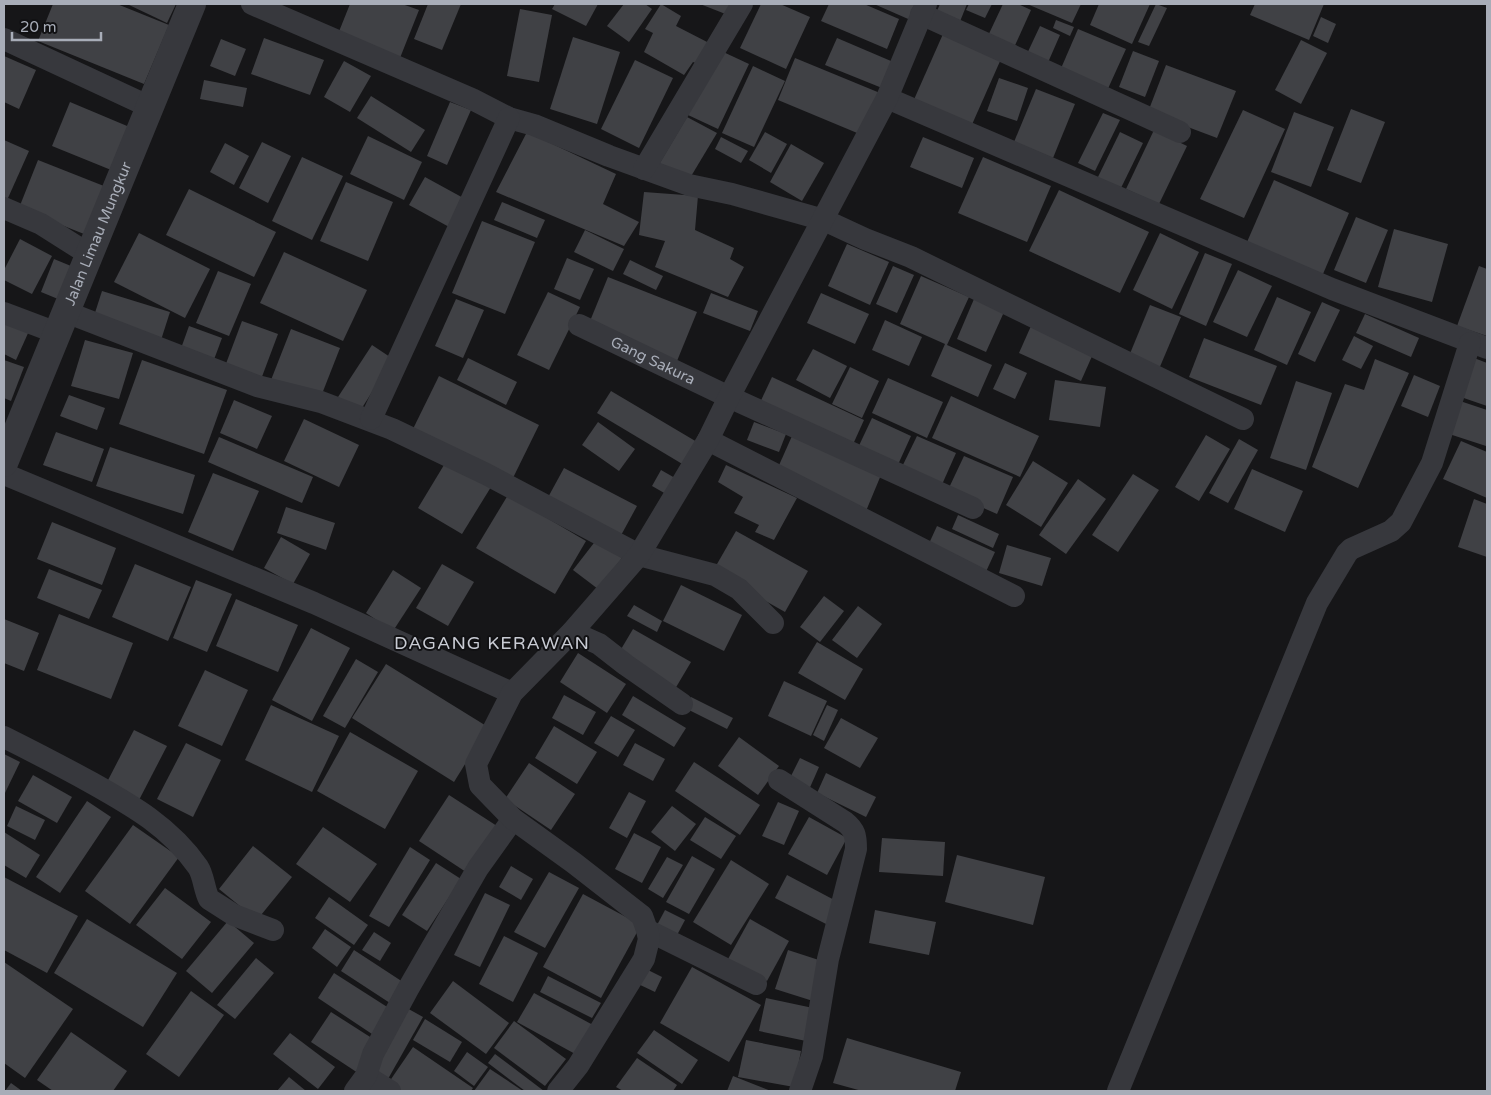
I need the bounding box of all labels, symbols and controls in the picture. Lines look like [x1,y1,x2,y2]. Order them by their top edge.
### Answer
scale bar [12,10,101,42]
text: 20 m [20,18,57,36]
street label: Jalan Limau Mungkur [61,159,135,308]
street label: Gang Sakura [608,333,698,388]
district label: DAGANG KERAWAN [394,632,590,654]

